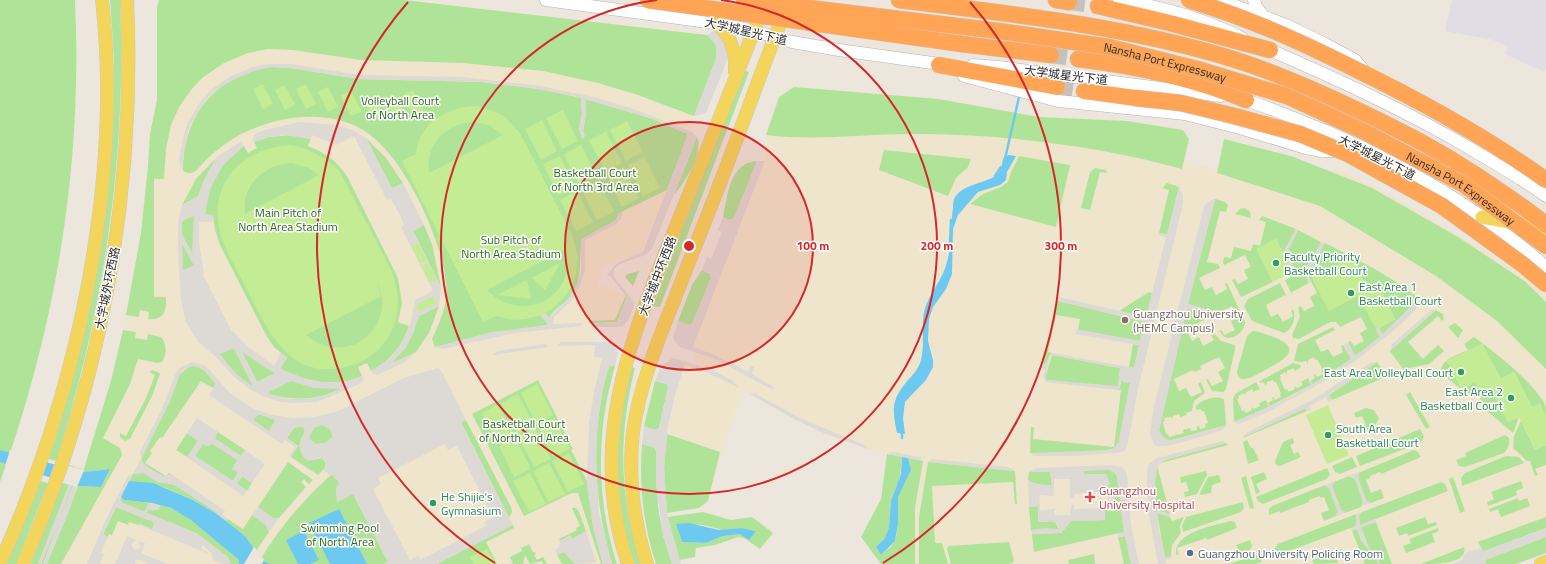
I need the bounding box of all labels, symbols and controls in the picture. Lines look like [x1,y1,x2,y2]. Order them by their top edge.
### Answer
street label: 大学城星光下道 [703,12,789,50]
street label: Nansha Port Expressway [1103,37,1229,87]
street label: 大学城星光下道 [1023,60,1109,90]
park label: Volleyball Court of North Area [361,91,440,124]
street label: 大学城星光下道 [1335,129,1419,185]
street label: Nansha Port Expressway [1403,146,1520,230]
park label: Basketball Court of North 3rd Area [551,163,639,196]
park label: Main Pitch of North Area Stadium [238,203,338,236]
park label: Sub Pitch of North Area Stadium [461,230,561,263]
street label: 大学城中环西路 [633,233,681,319]
text: 100 m [797,236,829,255]
text: 200 m [921,236,953,255]
text: 300 m [1045,236,1077,255]
centre of rings [682,239,696,253]
street label: 大学城外环西路 [90,245,124,331]
place label: Faculty Priority Basketball Court [1284,247,1368,280]
marker: Faculty Priority Basketball Court [1271,258,1281,268]
place label: East Area 1 Basketball Court [1359,277,1443,310]
marker: East Area 1 Basketball Court [1346,288,1356,298]
place label: Guangzhou University (HEMC Campus) [1133,304,1244,337]
marker: Guangzhou University (HEMC Campus) [1120,315,1130,325]
place label: East Area Volleyball Court [1324,363,1454,382]
marker: East Area Volleyball Court [1456,367,1466,377]
place label: East Area 2 Basketball Court [1420,382,1504,415]
marker: East Area 2 Basketball Court [1506,393,1516,403]
park label: Basketball Court of North 2nd Area [479,414,569,447]
place label: South Area Basketball Court [1336,419,1420,452]
marker: South Area Basketball Court [1323,430,1333,440]
place label: Guangzhou University Hospital [1099,481,1194,514]
place label: He Shijie’s Gymnasium [441,487,501,520]
marker: Guangzhou University Hospital [1084,491,1096,503]
marker: He Shijie’s Gymnasium [428,498,438,508]
park label: Swimming Pool of North Area [301,518,379,551]
place label: Guangzhou University Policing Room [1198,544,1383,563]
marker: Guangzhou University Policing Room [1185,548,1195,558]

